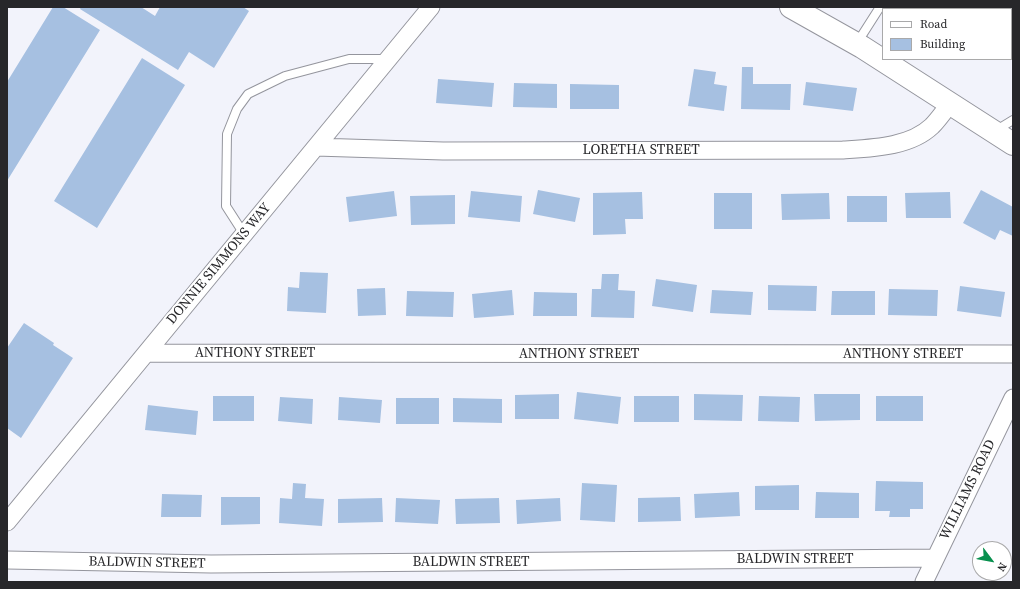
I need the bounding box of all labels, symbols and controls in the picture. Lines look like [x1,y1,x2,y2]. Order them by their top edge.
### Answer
legend [882,8,1012,60]
text: Road [920,16,947,32]
text: Building [920,36,965,52]
street label: LORETHA STREET [582,142,700,158]
street label: DONNIE SIMMONS WAY [163,200,275,328]
street label: ANTHONY STREET [195,345,315,361]
street label: ANTHONY STREET [519,346,639,362]
street label: ANTHONY STREET [843,346,963,362]
street label: WILLIAMS ROAD [936,437,1000,543]
north arrow [972,541,1012,581]
street label: BALDWIN STREET [736,551,854,567]
street label: BALDWIN STREET [88,554,206,572]
street label: BALDWIN STREET [412,554,530,570]
text: N [993,560,1010,574]

